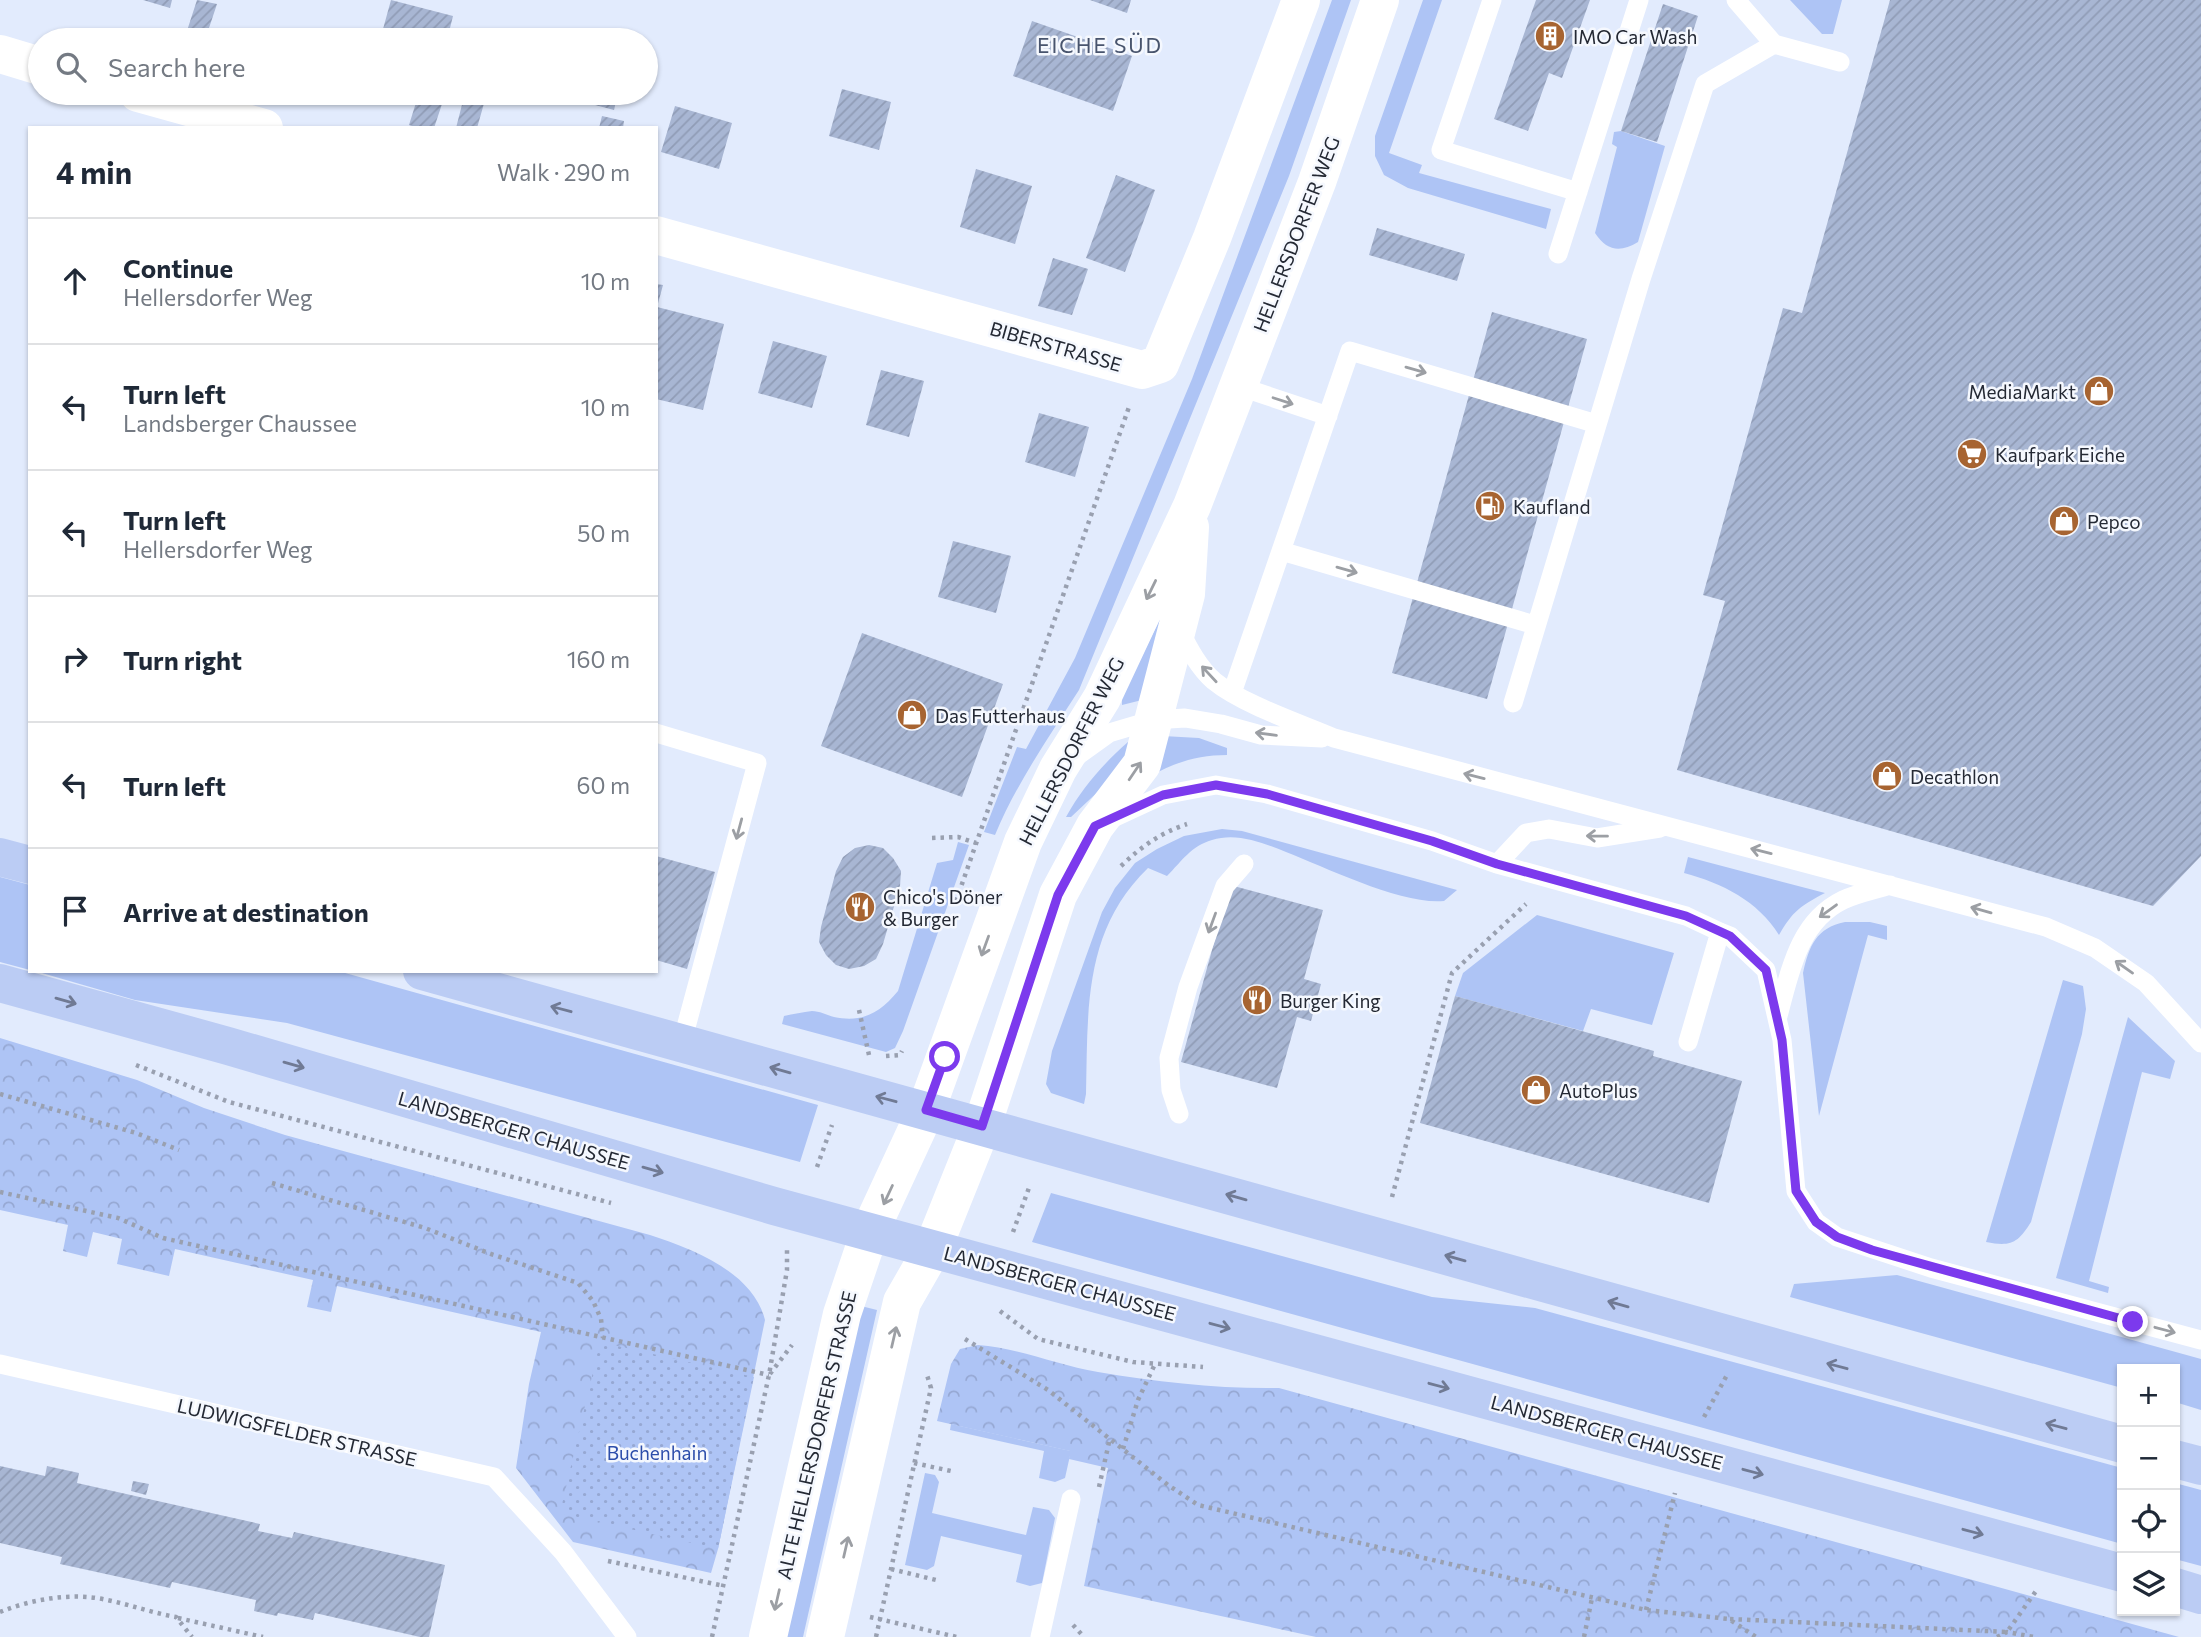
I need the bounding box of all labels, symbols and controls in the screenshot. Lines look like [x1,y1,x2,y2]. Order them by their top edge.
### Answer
building icon: IMO Car Wash [1533,19,1567,53]
place label: IMO Car Wash [1573,25,1697,48]
search box [28,28,658,105]
district label: EICHE SÜD [1037,32,1163,57]
icon: search [52,48,90,86]
text: Search here [108,51,246,82]
street label: HELLERSDORFER WEG [1248,133,1344,335]
text: 4 min [56,153,132,190]
text: Walk · 290 m [497,158,630,186]
text: Continue [123,252,233,283]
icon: ahead [56,262,94,300]
text: 10 m [581,267,630,295]
text: Hellersdorfer Weg [123,283,312,311]
street label: BIBERSTRASSE [987,316,1125,376]
one-way arrow [1404,365,1426,378]
shop icon: MediaMarkt [2082,374,2116,408]
text: Turn left [123,378,226,409]
place label: MediaMarkt [1968,380,2076,403]
icon: left [56,388,94,426]
text: 10 m [581,393,630,421]
one-way arrow [1272,395,1294,408]
text: Landsberger Chaussee [123,409,357,437]
supermarket icon: Kaufpark Eiche [1955,437,1989,471]
place label: Kaufpark Eiche [1995,443,2125,466]
fuel station icon: Kaufland [1473,489,1507,523]
place label: Kaufland [1513,495,1590,518]
text: Turn left [123,504,226,535]
shop icon: Pepco [2047,504,2081,538]
place label: Pepco [2087,510,2141,533]
icon: left [56,514,94,552]
text: 50 m [577,519,630,547]
text: Hellersdorfer Weg [123,535,312,563]
one-way arrow [1335,564,1357,577]
one-way arrow [1144,579,1158,600]
icon: right [56,640,94,678]
text: Turn right [123,644,242,675]
text: 160 m [567,645,630,673]
street label: HELLERSDORFER WEG [1014,653,1128,849]
one-way arrow [1200,666,1217,683]
shop icon: Das Futterhaus [895,698,929,732]
place label: Das Futterhaus [935,704,1066,727]
one-way arrow [1255,728,1278,741]
shop icon: Decathlon [1870,759,1904,793]
one-way arrow [1128,762,1143,781]
place label: Decathlon [1910,765,1999,788]
icon: left [56,766,94,804]
one-way arrow [1464,769,1486,782]
text: Turn left [123,770,226,801]
text: 60 m [577,771,630,799]
one-way arrow [732,817,745,839]
one-way arrow [1586,829,1609,842]
one-way arrow [1750,844,1773,857]
place label: Chico's Döner & Burger [883,885,1003,930]
restaurant icon: Chico's Döner & Burger [843,890,877,924]
icon: arrive [56,892,94,930]
text: Arrive at destination [123,896,369,927]
one-way arrow [1970,902,1992,915]
one-way arrow [1819,904,1838,918]
one-way arrow [1205,912,1217,934]
one-way arrow [978,934,990,956]
one-way arrow [2115,960,2134,974]
restaurant icon: Burger King [1240,983,1274,1017]
place label: Burger King [1280,989,1381,1012]
one-way arrow [54,995,77,1008]
one-way arrow [550,1002,572,1015]
route start [929,1041,960,1072]
one-way arrow [283,1060,305,1073]
one-way arrow [769,1062,791,1075]
shop icon: AutoPlus [1519,1073,1553,1107]
place label: AutoPlus [1559,1079,1638,1102]
street label: LANDSBERGER CHAUSSEE [396,1086,632,1174]
one-way arrow [875,1092,898,1105]
one-way arrow [642,1165,664,1178]
one-way arrow [880,1184,894,1205]
one-way arrow [1225,1190,1248,1203]
street label: LANDSBERGER CHAUSSEE [941,1241,1179,1325]
one-way arrow [1444,1251,1467,1264]
street label: ALTE HELLERSDORFER STRASSE [772,1289,860,1581]
one-way arrow [1607,1297,1629,1310]
route end [2117,1306,2148,1337]
one-way arrow [1209,1321,1231,1334]
one-way arrow [2154,1325,2176,1338]
one-way arrow [887,1326,901,1349]
one-way arrow [1826,1359,1849,1372]
map controls [2117,1364,2180,1616]
button: + [2117,1364,2180,1427]
one-way arrow [1428,1381,1450,1394]
street label: LANDSBERGER CHAUSSEE [1488,1390,1726,1474]
street label: LUDWIGSFELDER STRASSE [175,1393,419,1471]
one-way arrow [2046,1419,2068,1432]
button: − [2117,1427,2180,1490]
park label: Buchenhain [607,1441,707,1464]
one-way arrow [1741,1466,1764,1479]
button: locate [2117,1490,2180,1553]
one-way arrow [1961,1526,1984,1539]
one-way arrow [840,1536,853,1558]
button: layers [2117,1553,2180,1616]
one-way arrow [769,1589,782,1611]

